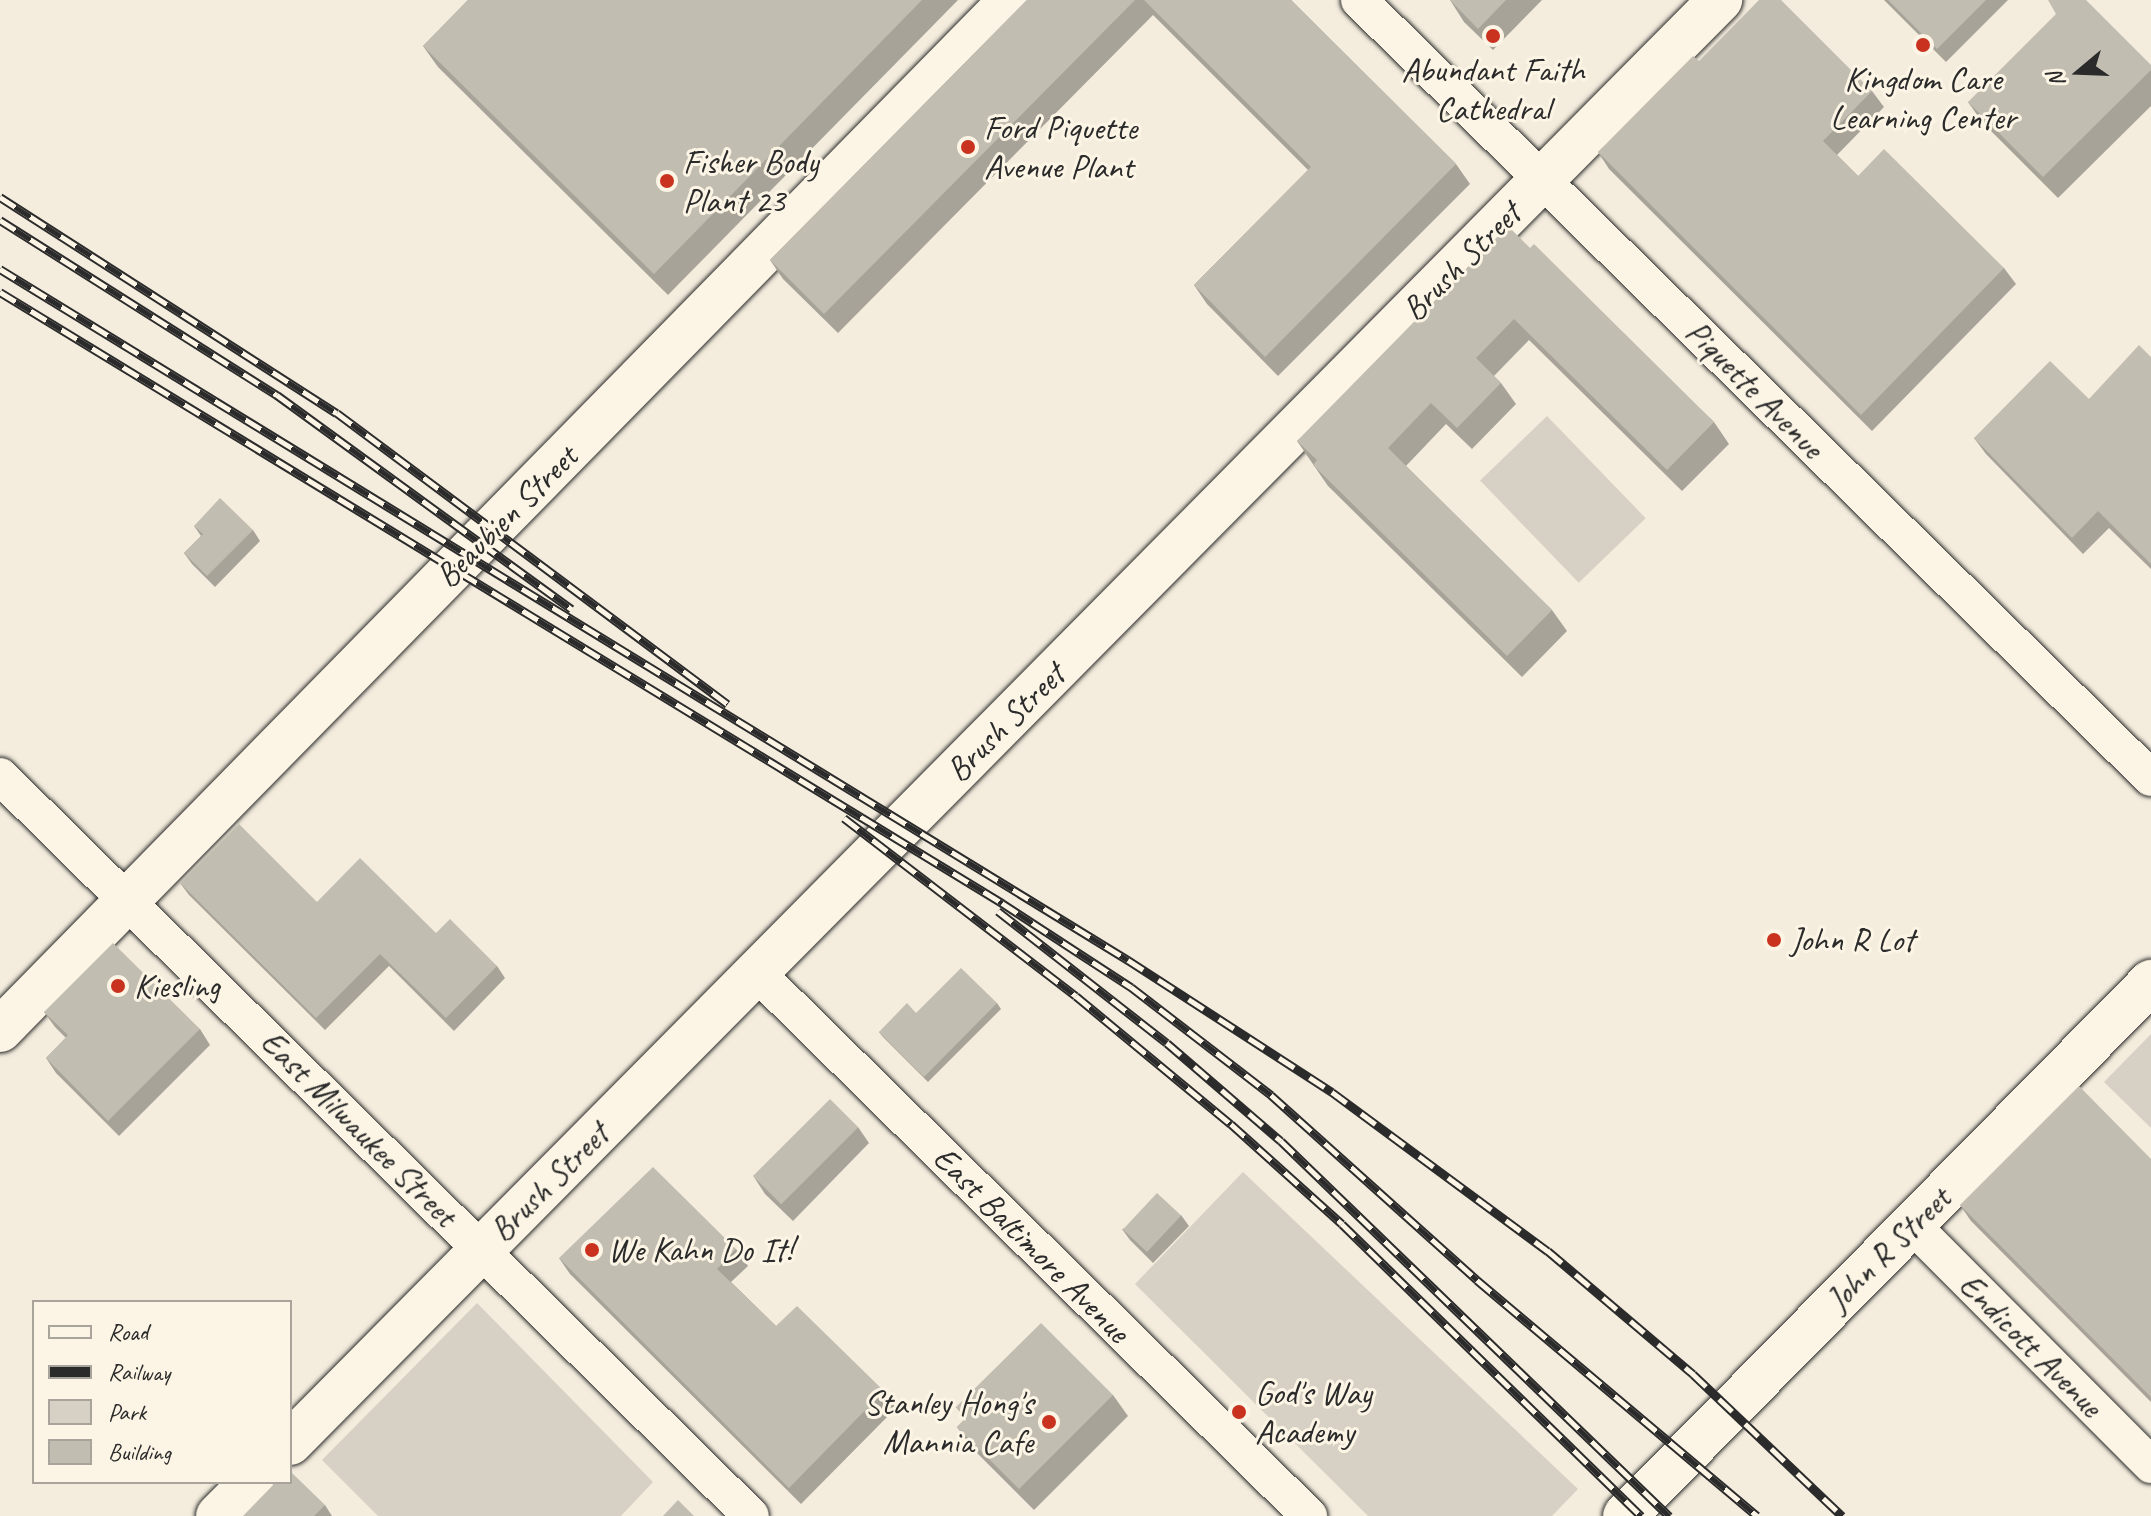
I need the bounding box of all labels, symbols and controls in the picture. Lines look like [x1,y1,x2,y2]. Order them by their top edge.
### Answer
marker: Abundant Faith Cathedral [1484,27,1502,45]
north arrow [2039,32,2119,112]
marker: Kingdom Care Learning Center [1914,36,1932,54]
place label: Abundant Faith Cathedral [1401,49,1585,128]
place label: Kingdom Care Learning Center [1830,58,2016,138]
text: N [2041,69,2072,91]
place label: Ford Piquette Avenue Plant [984,107,1137,186]
marker: Ford Piquette Avenue Plant [959,138,977,156]
place label: Fisher Body Plant 23 [683,141,818,220]
marker: Fisher Body Plant 23 [658,172,676,190]
street label: Brush Street [1393,193,1529,329]
street label: Piquette Avenue [1677,311,1833,467]
street label: Beaubien Street [426,436,586,596]
street label: Brush Street [937,654,1073,790]
place label: John R Lot [1790,920,1916,960]
marker: John R Lot [1765,931,1783,949]
place label: Kiesling [134,966,220,1006]
marker: Kiesling [109,977,127,995]
street label: East Milwaukee Street [252,1021,466,1235]
street label: Brush Street [481,1114,617,1250]
street label: East Baltimore Avenue [925,1137,1139,1351]
street label: John R Street [1816,1177,1960,1321]
place label: We Kahn Do It! [608,1230,794,1270]
marker: We Kahn Do It! [583,1241,601,1259]
street label: Endicott Avenue [1951,1265,2111,1425]
legend [32,1300,292,1484]
text: Road [108,1317,148,1347]
text: Railway [108,1357,170,1387]
place label: God's Way Academy [1255,1372,1371,1452]
place label: Stanley Hong's Mannia Cafe [864,1382,1033,1462]
text: Park [108,1397,146,1427]
marker: God's Way Academy [1230,1403,1248,1421]
marker: Stanley Hong's Mannia Cafe [1040,1413,1058,1431]
text: Building [108,1437,171,1467]

